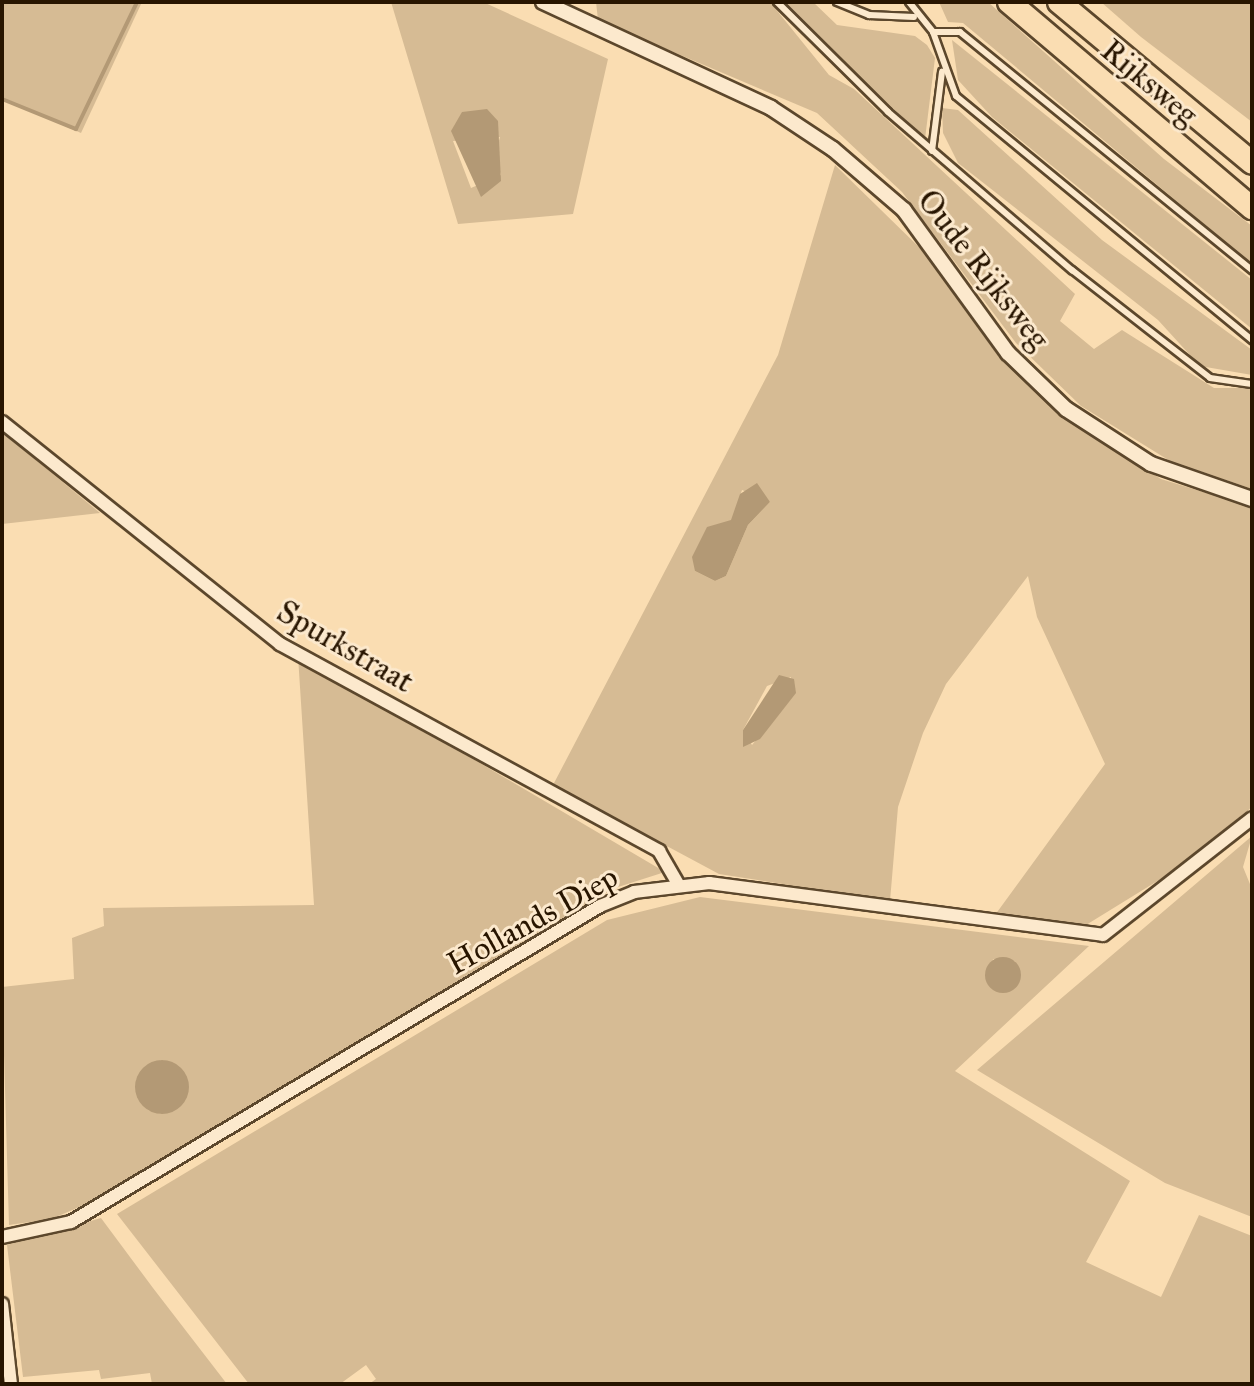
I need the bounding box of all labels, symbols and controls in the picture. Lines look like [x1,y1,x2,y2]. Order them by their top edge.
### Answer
street label: Rijksweg [1093,32,1205,134]
street label: Oude Rijksweg [909,182,1057,358]
street label: Spurkstraat [270,593,420,701]
street label: Hollands Diep [441,858,625,984]

